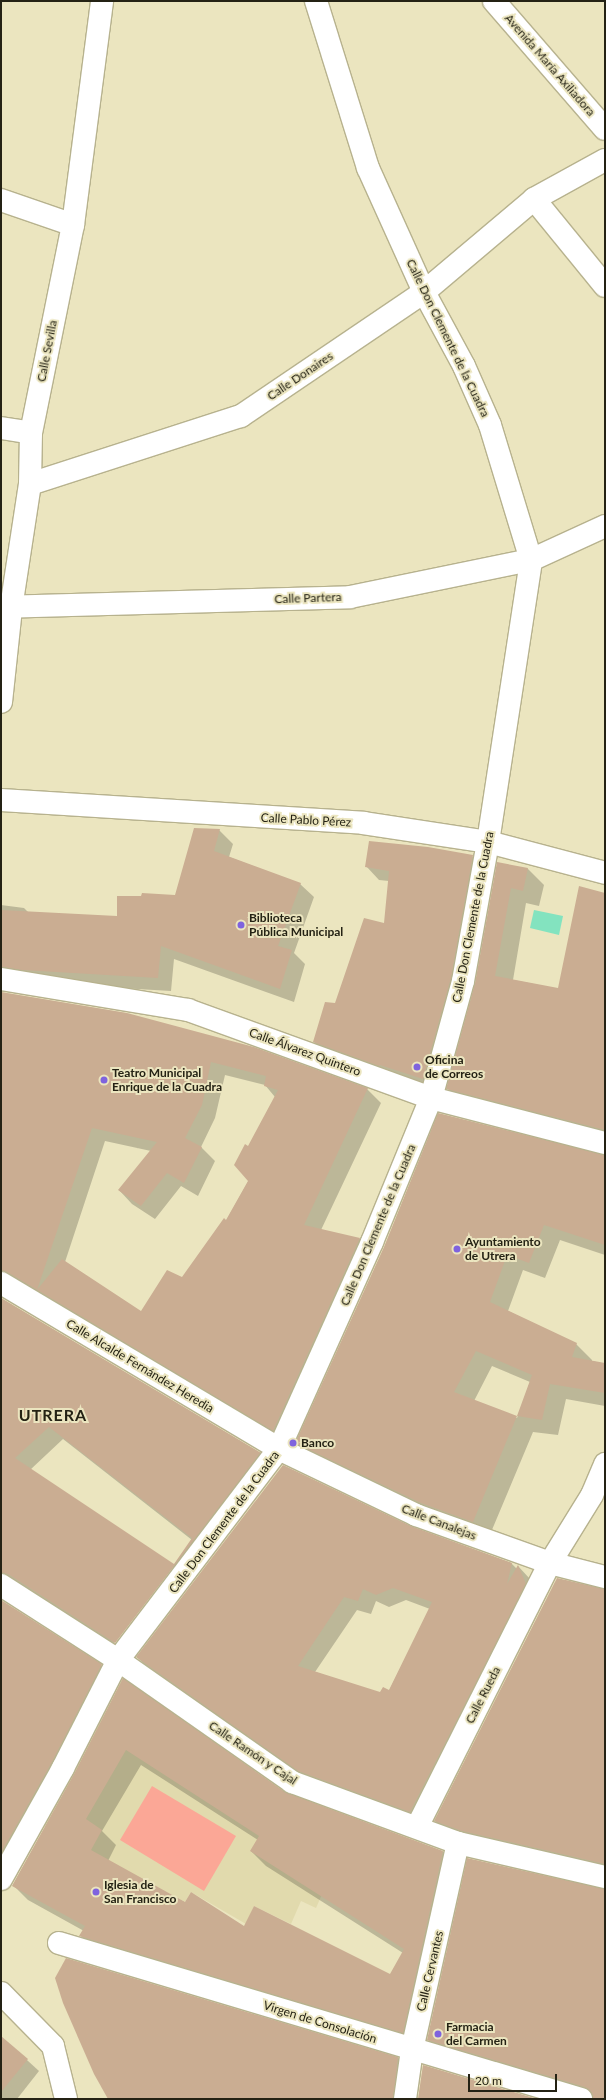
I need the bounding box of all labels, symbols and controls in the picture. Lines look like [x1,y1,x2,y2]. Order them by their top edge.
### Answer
street label: Avenida María Axiliadora [502,11,598,119]
street label: Calle Don Clemente de la Cuadra [403,257,493,419]
street label: Calle Sevilla [34,319,60,383]
street label: Calle Donaires [264,349,336,403]
street label: Calle Partera [274,590,342,606]
street label: Calle Pablo Pérez [260,810,352,830]
street label: Calle Don Clemente de la Cuadra [449,830,497,1004]
place label: Biblioteca Pública Municipal [249,911,343,939]
marker: Biblioteca Pública Municipal [236,920,246,930]
street label: Calle Álvarez Quintero [247,1025,363,1079]
place label: Oficina de Correos [425,1053,483,1081]
marker: Oficina de Correos [412,1062,422,1072]
place label: Teatro Municipal Enrique de la Cuadra [112,1066,222,1094]
marker: Teatro Municipal Enrique de la Cuadra [99,1075,109,1085]
street label: Calle Don Clemente de la Cuadra [337,1142,419,1308]
place label: Ayuntamiento de Utrera [465,1235,541,1263]
marker: Ayuntamiento de Utrera [452,1244,462,1254]
street label: Calle Alcalde Fernández Heredia [63,1316,217,1416]
district label: UTRERA [19,1405,87,1425]
place label: Banco [301,1436,334,1450]
marker: Banco [288,1438,298,1448]
street label: Calle Don Clemente de la Cuadra [166,1448,282,1596]
street label: Calle Canalejas [400,1501,478,1543]
street label: Calle Rueda [463,1664,503,1726]
street label: Calle Ramón y Cajal [206,1718,300,1788]
place label: Iglesia de San Francisco [104,1878,177,1906]
marker: Iglesia de San Francisco [91,1887,101,1897]
street label: Calle Cervantes [414,1929,446,2013]
street label: Virgen de Consolación [262,1998,378,2046]
place label: Farmacia del Carmen [446,2020,507,2048]
marker: Farmacia del Carmen [433,2029,443,2039]
scale bar [470,2066,559,2092]
text: 20 m [475,2073,502,2088]

